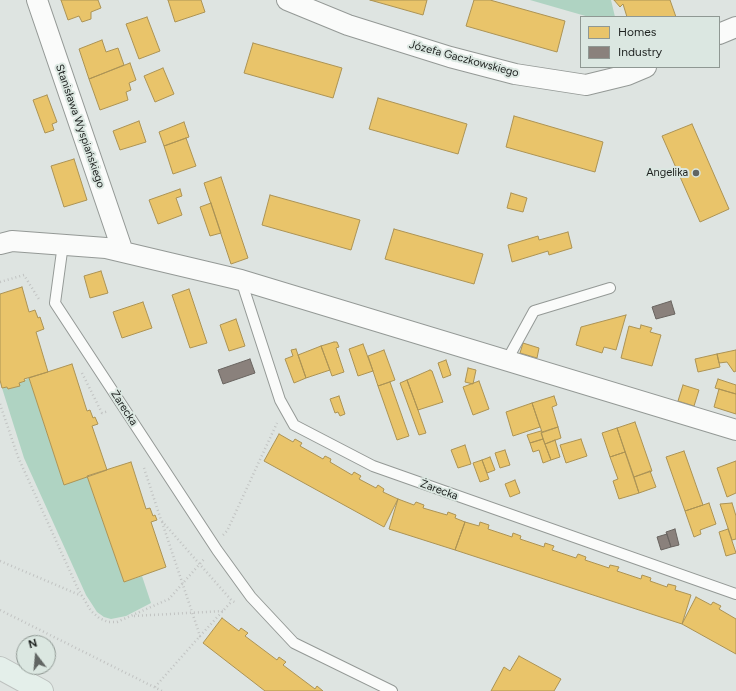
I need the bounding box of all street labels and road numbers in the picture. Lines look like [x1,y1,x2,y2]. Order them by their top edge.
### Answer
street label: Józefa Gaczkowskiego [408,38,520,80]
street label: Stanisława Wyspiańskiego [53,62,107,190]
street label: Żarecka [108,388,140,428]
street label: Żarecka [418,477,460,503]

